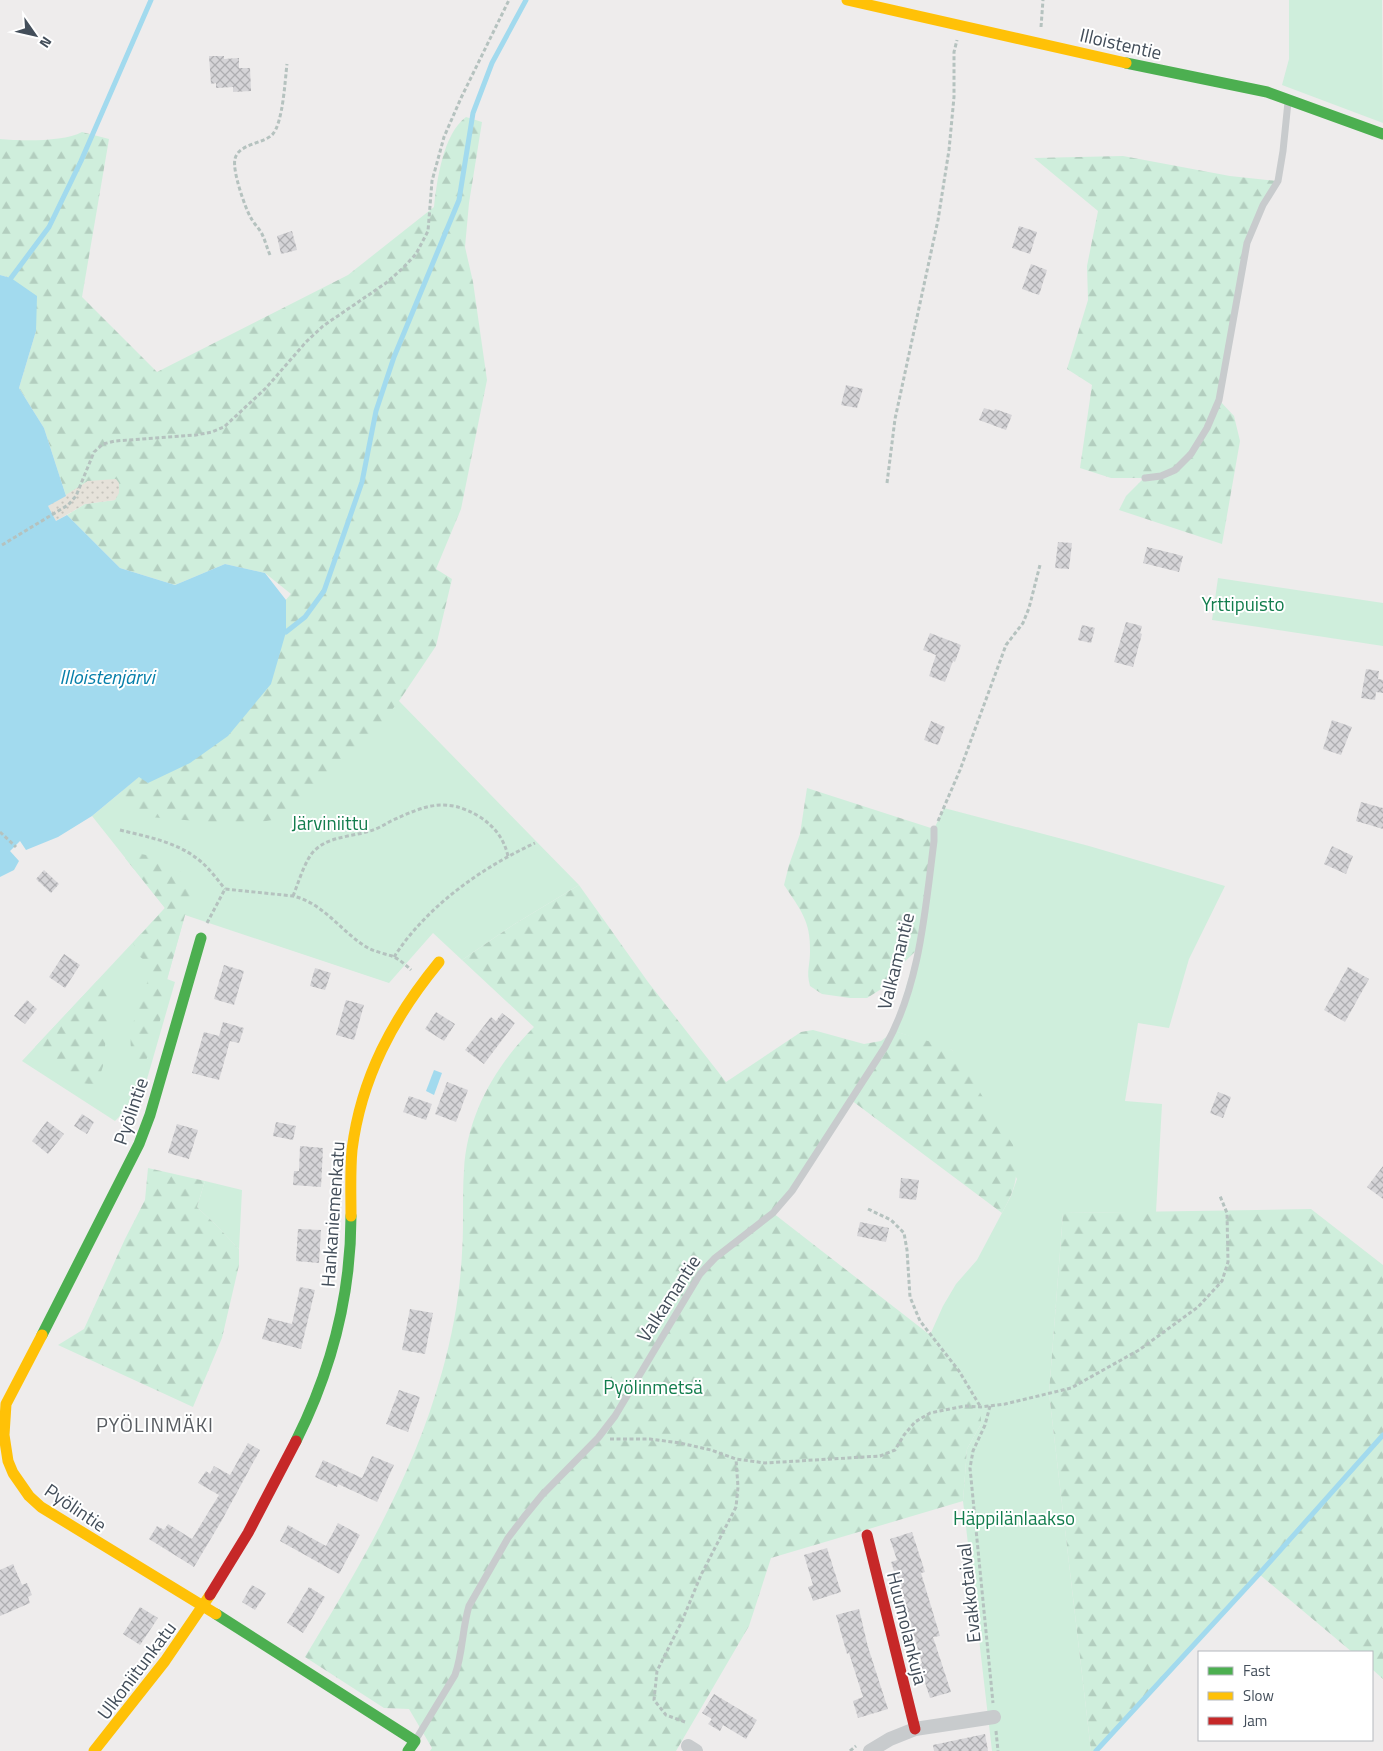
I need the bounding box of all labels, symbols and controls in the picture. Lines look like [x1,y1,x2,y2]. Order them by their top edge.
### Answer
north arrow [10,10,60,60]
street label: Illoistentie [1077,19,1165,67]
text: N [35,33,58,52]
park label: Yrttipuisto [1202,589,1284,618]
water label: Illoistenjärvi [59,661,157,692]
park label: Järviniittu [292,808,368,837]
street label: Valkamantie [869,909,921,1013]
street label: Pyölintie [105,1073,155,1149]
street label: Hankaniemenkatu [312,1140,352,1288]
street label: Valkamantie [629,1249,707,1347]
park label: Pyölinmetsä [603,1372,703,1401]
district label: PYÖLINMÄKI [96,1409,214,1440]
street label: Pyölintie [39,1476,113,1538]
park label: Häppilänlaakso [953,1503,1075,1532]
street label: Evakkotaival [948,1542,988,1644]
street label: Huumolankuja [880,1568,936,1688]
street label: Ulkoniitunkatu [89,1615,183,1725]
legend [1198,1651,1373,1741]
text: Fast [1243,1659,1271,1682]
text: Slow [1243,1684,1274,1707]
text: Jam [1243,1709,1267,1732]

